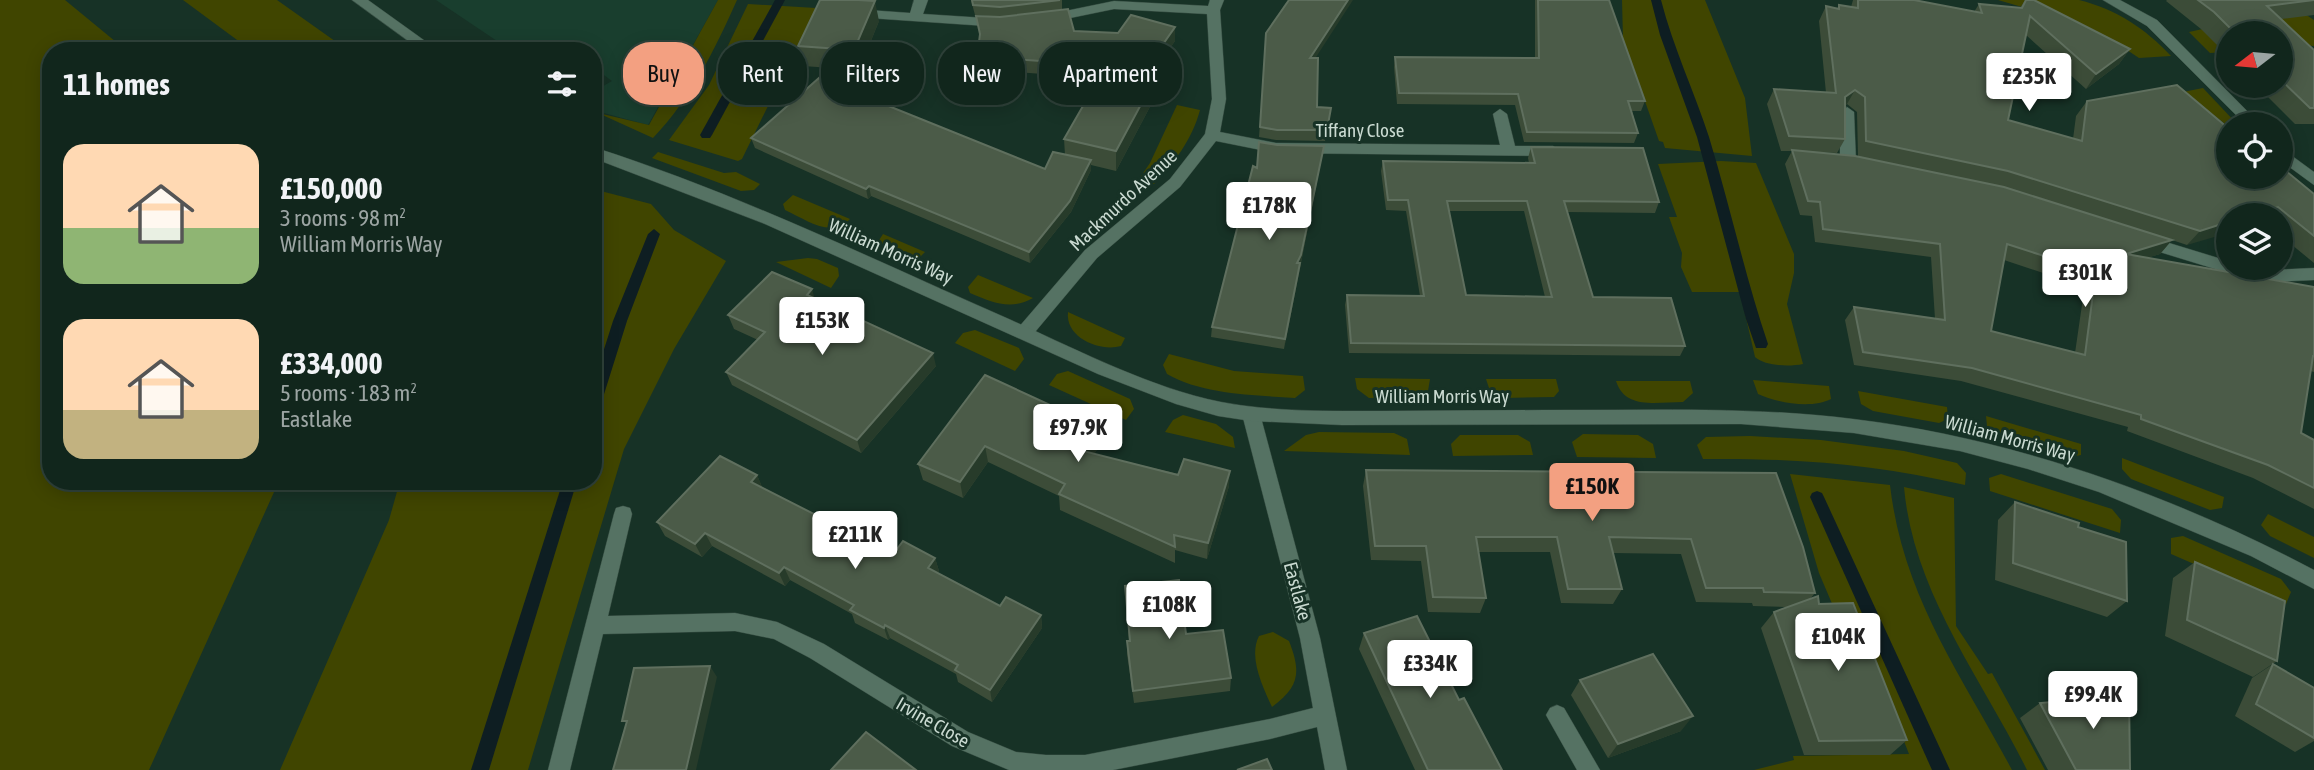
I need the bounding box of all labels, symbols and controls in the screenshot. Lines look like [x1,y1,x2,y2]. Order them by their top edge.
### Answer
north arrow [2216,21,2292,98]
map controls [2216,21,2293,280]
chip: Buy [623,42,704,105]
chip: Rent [718,42,807,105]
chip: Filters [821,42,924,105]
chip: New [938,42,1025,105]
chip: Apartment [1039,42,1182,105]
pin: £235K [1980,54,2078,113]
text: £235K [2002,63,2056,89]
icon: filters [543,65,581,103]
text: 11 homes [63,67,170,101]
button: locate [2216,112,2293,189]
street label: Tiffany Close [1316,119,1404,141]
street label: Mackmurdo Avenue [1065,145,1181,255]
text: £150,000 [280,171,383,205]
icon: home [119,172,203,256]
pin: £178K [1220,182,1318,242]
text: £178K [1242,192,1296,218]
button: layers [2216,203,2293,280]
text: 3 rooms · 98 m² [280,205,406,231]
street label: William Morris Way [825,214,957,288]
text: William Morris Way [280,231,442,257]
pin: £301K [2036,250,2134,309]
text: £301K [2058,259,2112,285]
pin: £153K [773,298,871,357]
text: £153K [795,307,849,333]
text: £334,000 [280,346,383,380]
icon: home [119,347,203,431]
text: 5 rooms · 183 m² [280,380,417,406]
street label: William Morris Way [1375,385,1509,407]
pin: £97.9K [1021,405,1135,464]
text: Eastlake [280,406,352,432]
street label: William Morris Way [1942,410,2078,466]
text: £97.9K [1049,414,1107,440]
pin: £150K [1543,463,1641,523]
text: £150K [1565,473,1619,499]
pin: £211K [806,512,904,571]
text: £211K [828,521,882,547]
street label: Eastlake [1280,559,1316,623]
pin: £108K [1120,582,1218,641]
text: £108K [1142,591,1196,617]
pin: £104K [1789,614,1887,673]
text: £104K [1811,623,1865,649]
pin: £334K [1381,640,1479,700]
text: £334K [1403,650,1457,676]
pin: £99.4K [2036,672,2150,731]
text: £99.4K [2064,681,2122,707]
street label: Irvine Close [893,692,973,752]

